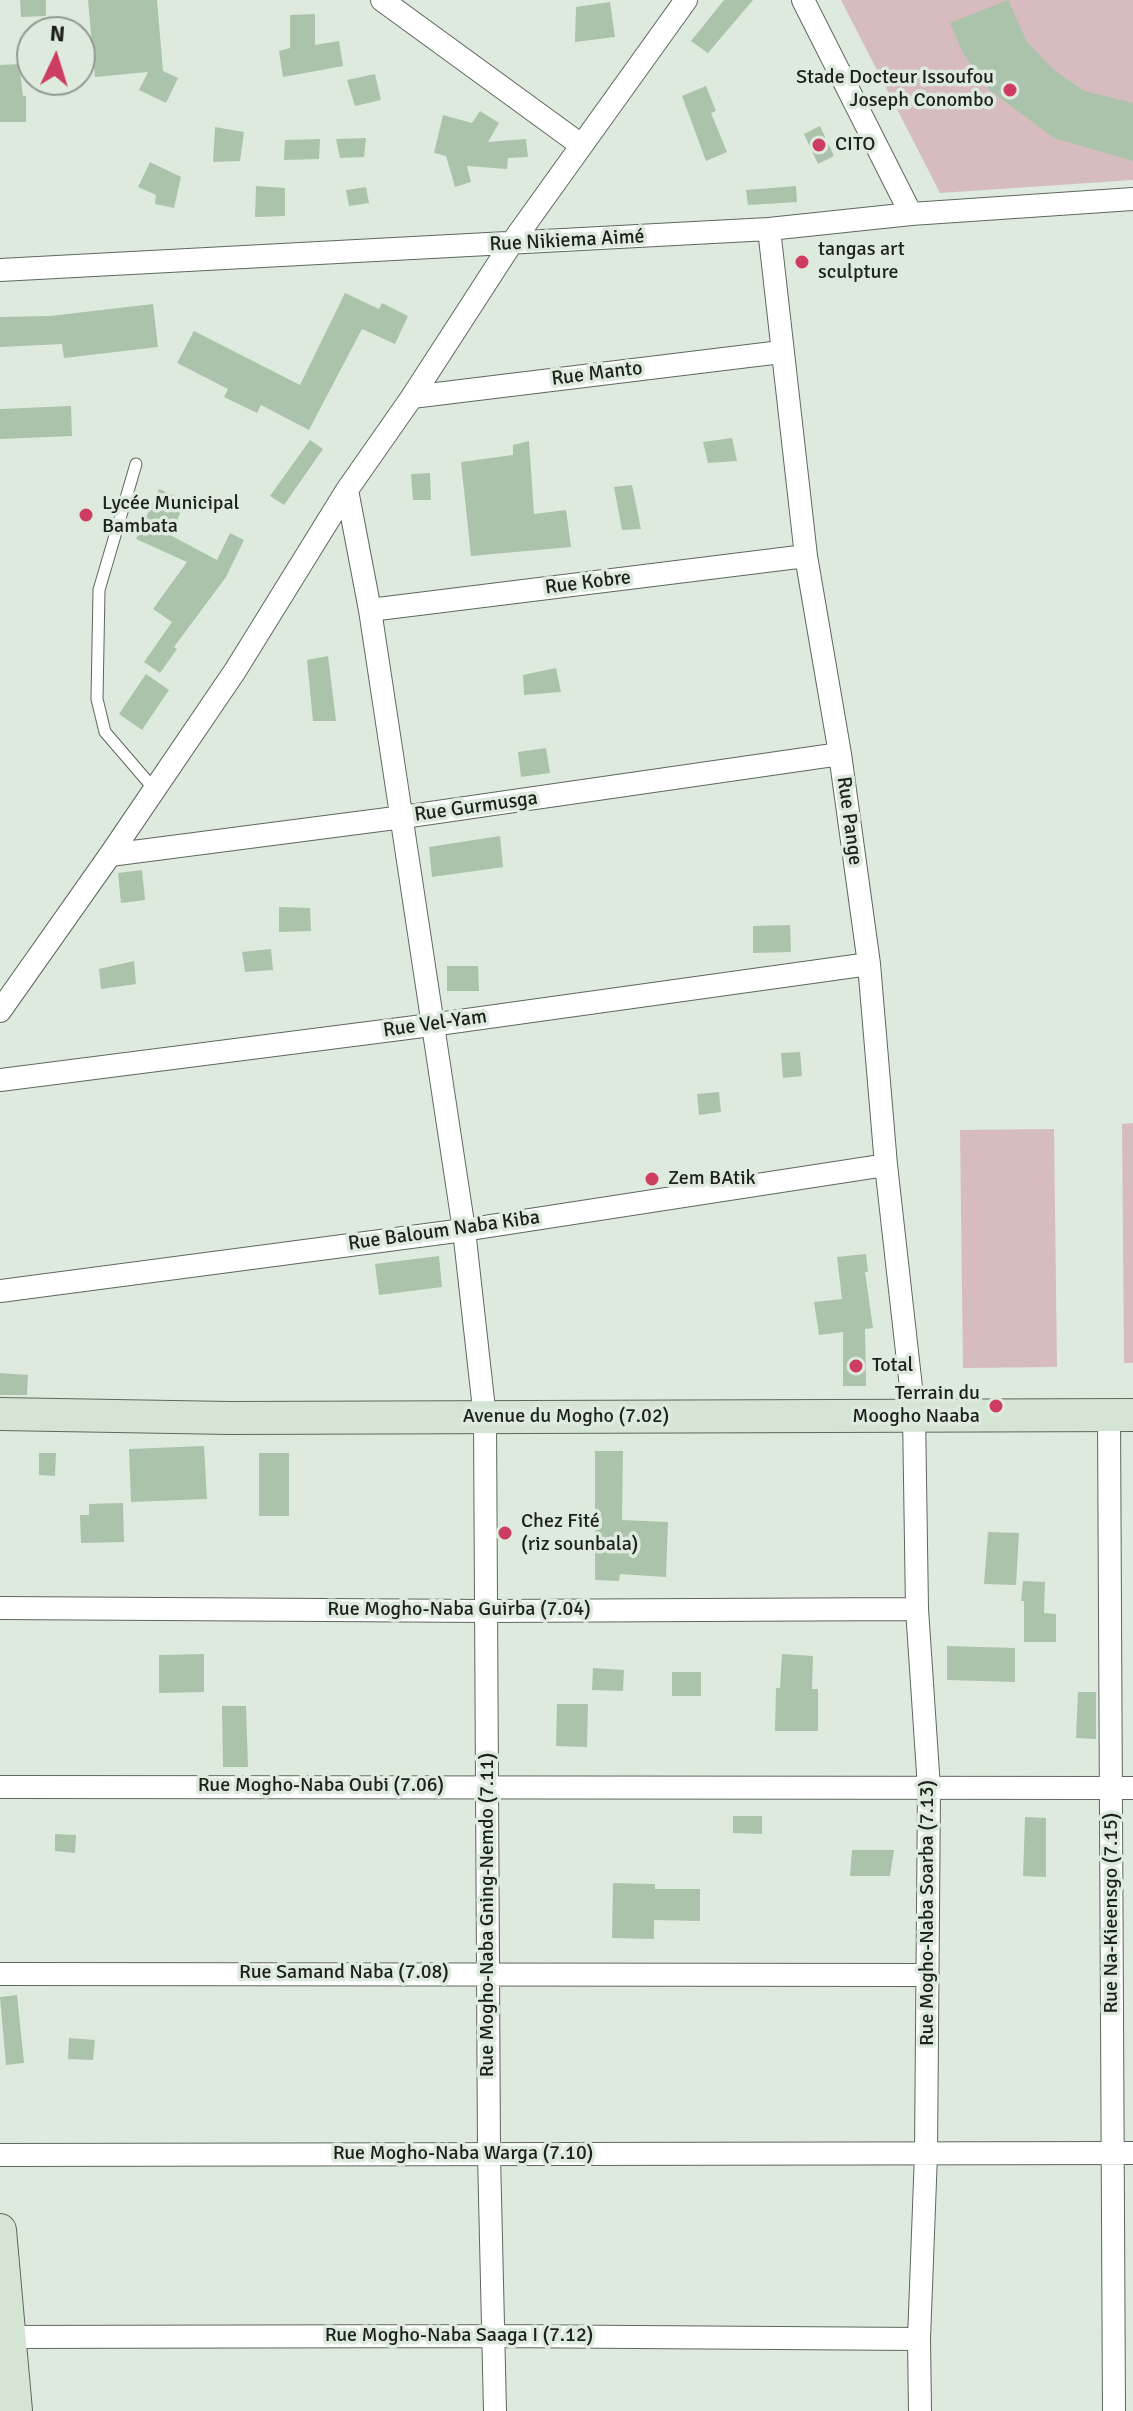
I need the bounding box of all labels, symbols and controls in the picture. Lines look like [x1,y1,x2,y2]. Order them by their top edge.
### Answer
north arrow [16,16,96,96]
text: N [49,20,66,48]
place label: Stade Docteur Issoufou Joseph Conombo [796,66,994,113]
marker: Stade Docteur Issoufou Joseph Conombo [1001,81,1019,99]
place label: CITO [835,133,875,157]
marker: CITO [810,136,828,154]
street label: Rue Nikiema Aimé [489,225,645,257]
place label: tangas art sculpture [818,238,905,285]
marker: tangas art sculpture [793,253,811,271]
street label: Rue Manto [550,357,644,391]
place label: Lycée Municipal Bambata [102,492,239,539]
marker: Lycée Municipal Bambata [77,506,95,524]
street label: Rue Kobre [544,566,632,600]
street label: Rue Pange [831,775,867,867]
street label: Rue Gurmusga [413,786,539,828]
street label: Rue Vel-Yam [382,1005,488,1043]
place label: Zem BAtik [668,1167,756,1191]
marker: Zem BAtik [643,1170,661,1188]
street label: Rue Baloum Naba Kiba [347,1206,541,1256]
place label: Total [872,1354,913,1378]
marker: Total [847,1357,865,1375]
place label: Terrain du Moogho Naaba [852,1382,980,1429]
marker: Terrain du Moogho Naaba [987,1397,1005,1415]
street label: Avenue du Mogho (7.02) [463,1405,669,1429]
place label: Chez Fité (riz sounbala) [521,1510,638,1557]
marker: Chez Fité (riz sounbala) [496,1524,514,1542]
street label: Rue Mogho-Naba Guirba (7.04) [327,1598,591,1622]
street label: Rue Mogho-Naba Gning-Nemdo (7.11) [476,1753,500,2077]
street label: Rue Mogho-Naba Oubi (7.06) [198,1774,444,1798]
street label: Rue Mogho-Naba Soarba (7.13) [916,1780,940,2046]
street label: Rue Na-Kieensgo (7.15) [1100,1813,1124,2013]
street label: Rue Samand Naba (7.08) [239,1961,449,1985]
street label: Rue Mogho-Naba Warga (7.10) [333,2142,593,2166]
street label: Rue Mogho-Naba Saaga I (7.12) [325,2324,593,2348]

